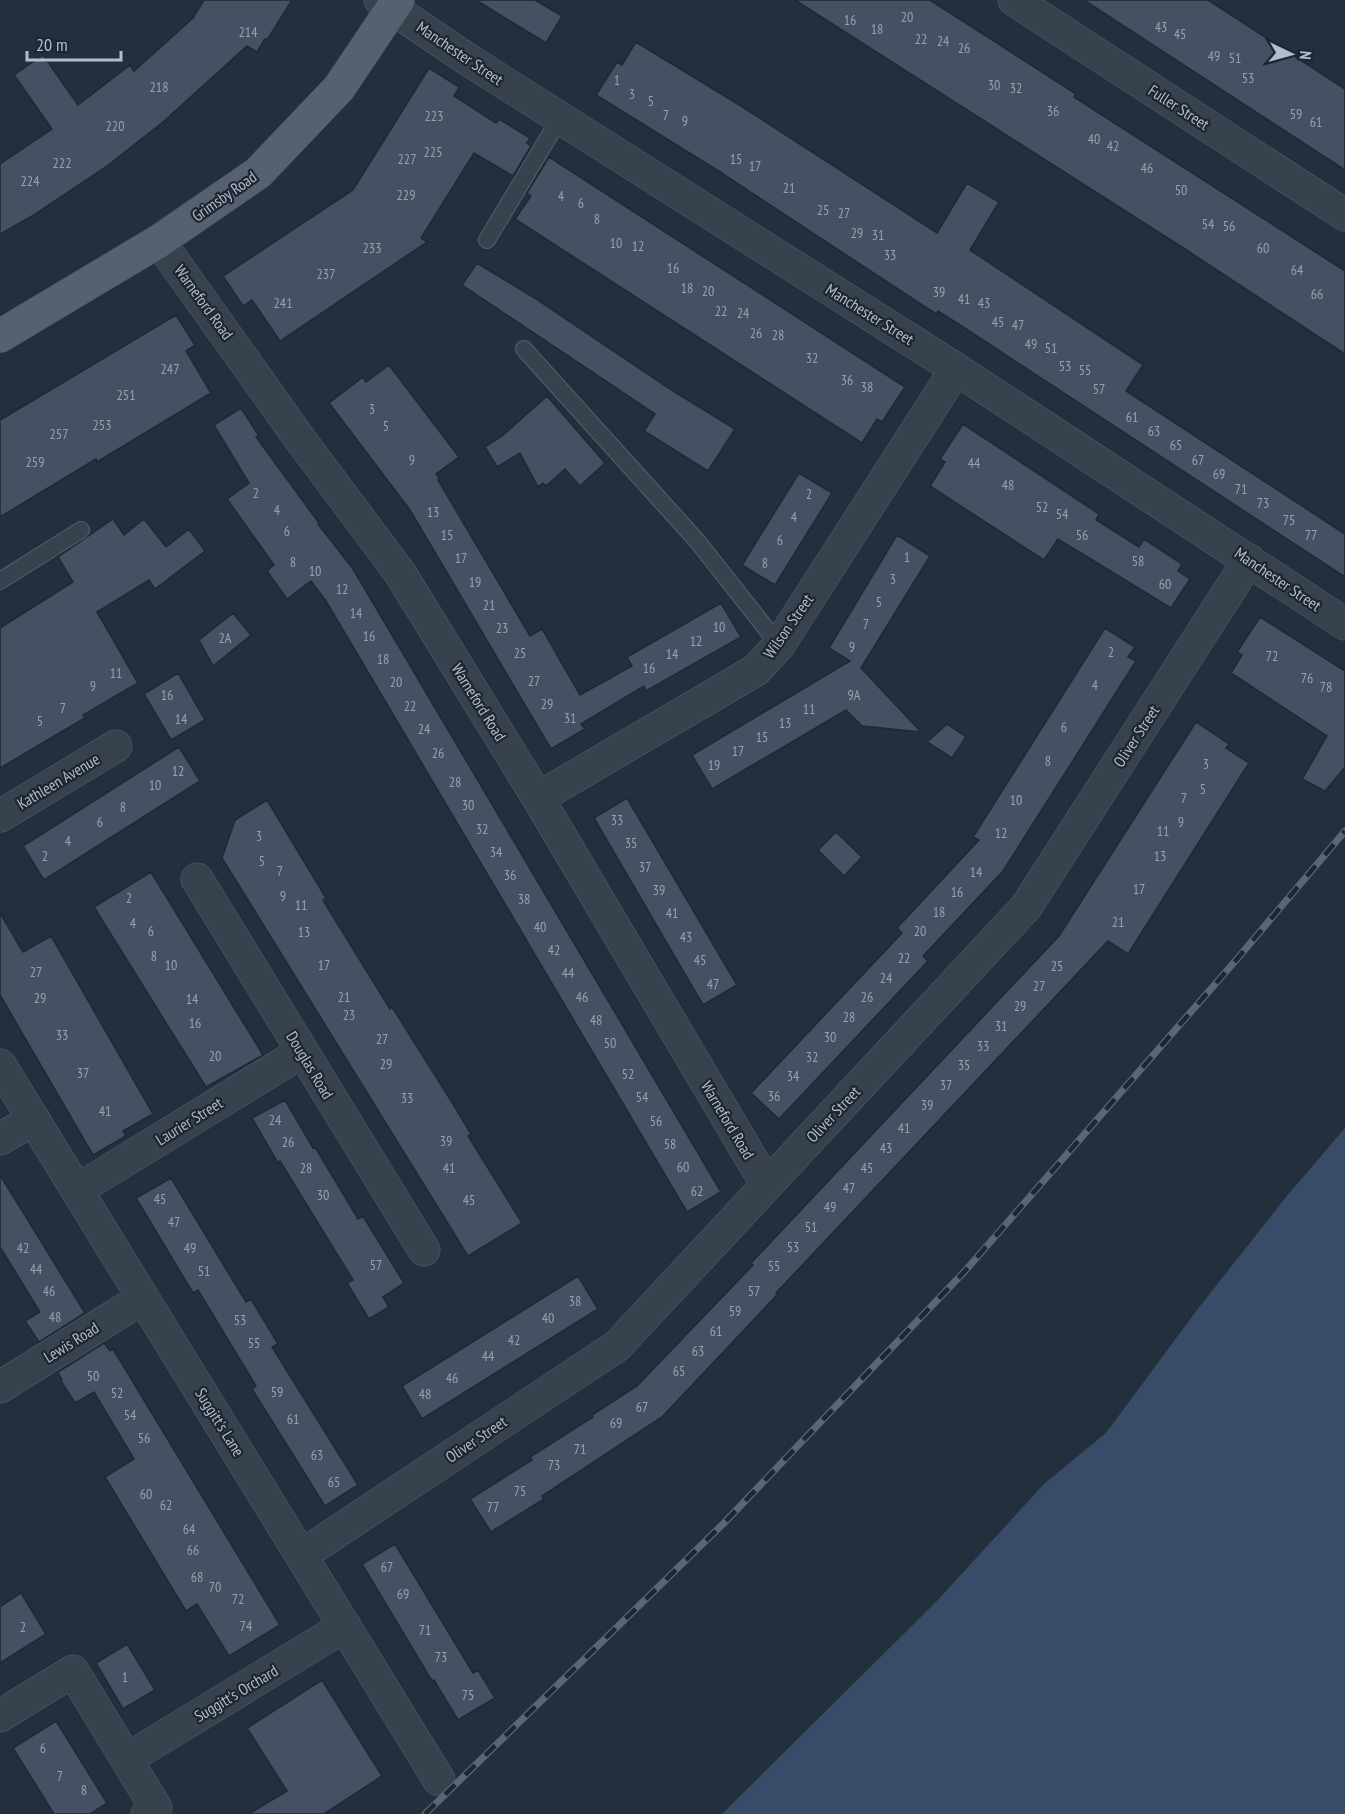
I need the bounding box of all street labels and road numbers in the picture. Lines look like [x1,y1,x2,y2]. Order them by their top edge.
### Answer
street label: Manchester Street [413,17,508,90]
street label: Fuller Street [1145,80,1214,134]
street label: Grimsby Road [188,166,260,226]
street label: Warneford Road [170,261,238,343]
street label: Manchester Street [822,279,918,349]
street label: Manchester Street [1231,543,1326,616]
street label: Wilson Street [759,590,818,662]
street label: Warneford Road [447,660,511,744]
street label: Oliver Street [1109,701,1164,771]
street label: Kathleen Avenue [13,749,103,813]
street label: Douglas Road [282,1028,338,1103]
street label: Warneford Road [697,1077,759,1163]
street label: Oliver Street [802,1081,864,1146]
street label: Laurier Street [152,1092,227,1149]
street label: Lewis Road [40,1317,102,1367]
street label: Suggitt's Lane [191,1384,249,1460]
street label: Oliver Street [442,1411,511,1467]
street label: Suggitt's Orchard [190,1660,282,1726]

